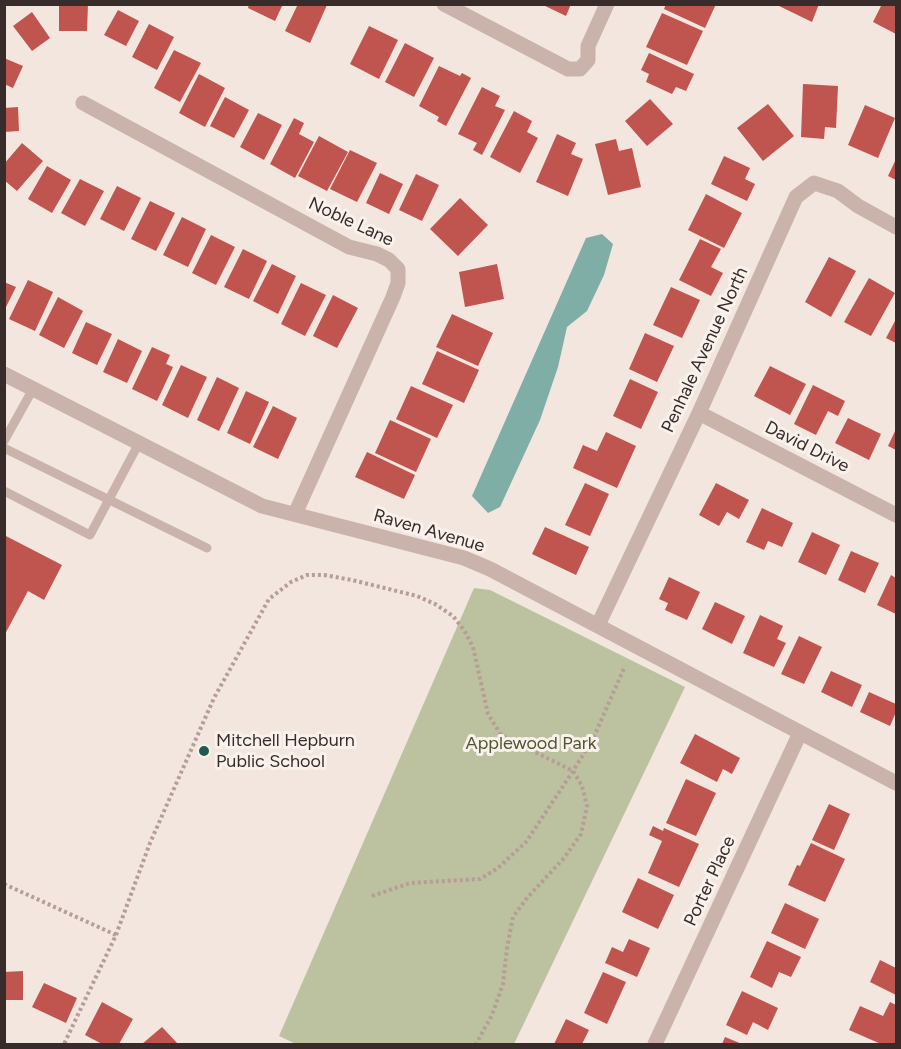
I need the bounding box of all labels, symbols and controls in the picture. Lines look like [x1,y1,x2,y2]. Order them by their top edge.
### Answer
street label: Noble Lane [305,193,397,251]
street label: Penhale Avenue North [657,264,753,436]
street label: David Drive [761,417,853,477]
street label: Raven Avenue [371,505,487,557]
place label: Mitchell Hepburn Public School [216,730,355,772]
park label: Applewood Park [465,733,597,755]
marker: Mitchell Hepburn Public School [197,744,211,758]
street label: Porter Place [680,832,740,930]

